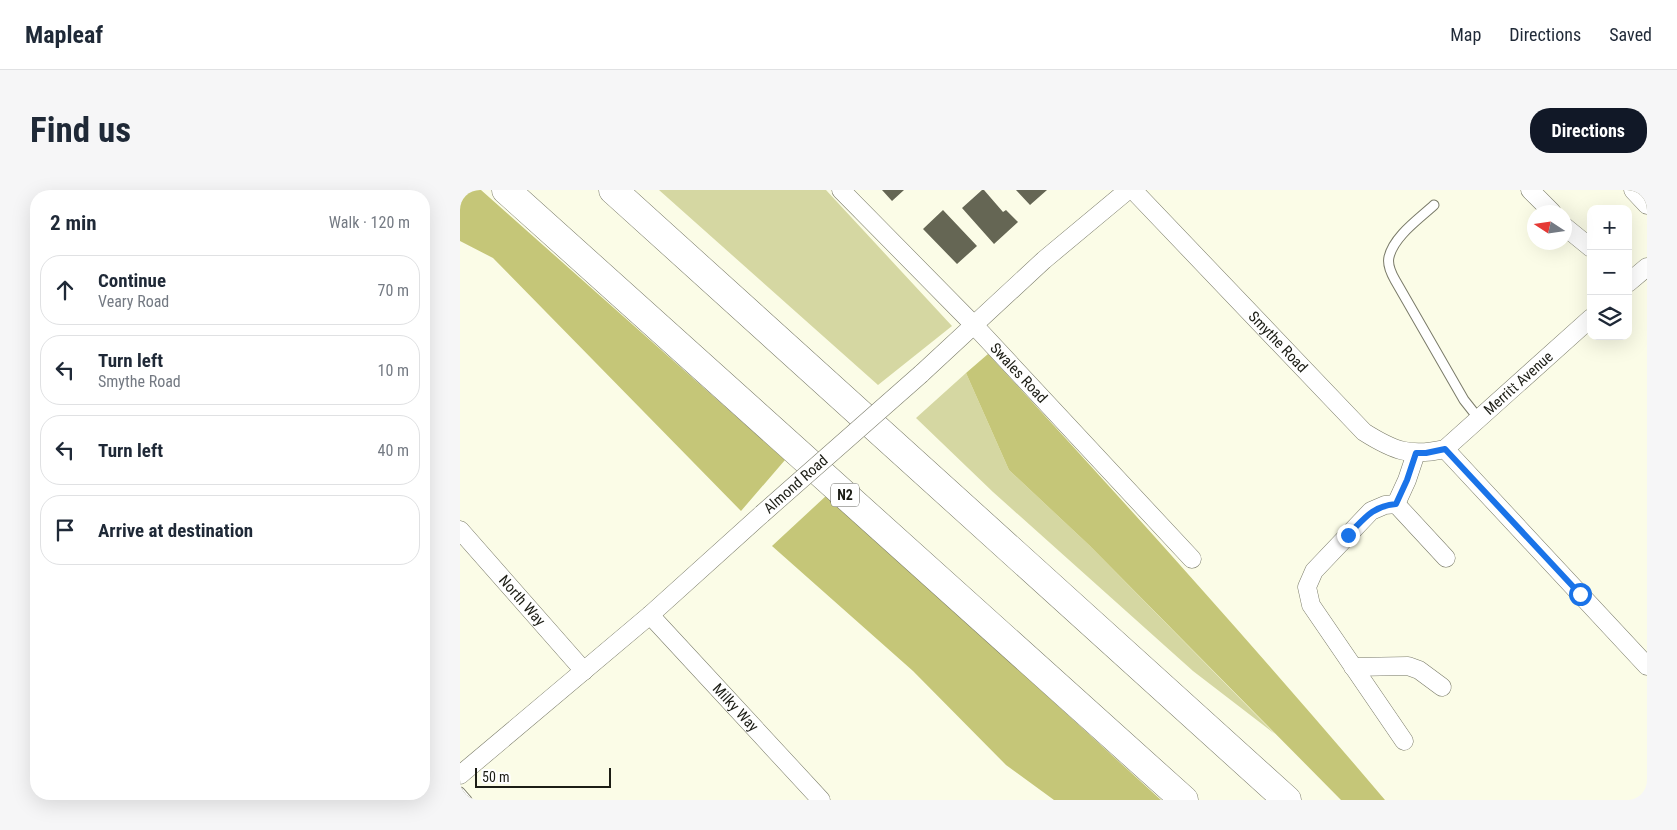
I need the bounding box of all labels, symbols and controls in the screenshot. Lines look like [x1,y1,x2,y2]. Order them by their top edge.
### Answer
text: Mapleaf [25,21,103,49]
text: Map [1450,24,1481,45]
text: Directions [1509,24,1581,45]
text: Saved [1609,24,1652,45]
button: Directions [1530,108,1647,153]
text: Find us [30,110,131,151]
north arrow [1527,205,1572,250]
map controls [1587,205,1632,340]
button: + [1587,205,1632,250]
text: 2 min [50,211,97,235]
text: Walk · 120 m [329,213,410,232]
button: − [1587,250,1632,295]
text: Continue [98,269,166,292]
icon: ahead [51,276,79,304]
text: 70 m [377,281,409,300]
text: Veary Road [98,292,169,311]
button: layers [1587,295,1632,340]
street label: Smythe Road [1245,308,1311,376]
street label: Swales Road [986,339,1051,407]
street label: Merritt Avenue [1480,348,1557,419]
text: Turn left [98,349,163,372]
icon: left [51,356,79,384]
text: 10 m [377,361,409,380]
text: Smythe Road [98,372,181,391]
icon: left [51,436,79,464]
text: Turn left [98,439,163,462]
text: 40 m [377,441,409,460]
street label: Almond Road [760,451,831,517]
road number: N2 [831,484,859,506]
icon: arrive [51,516,79,544]
text: Arrive at destination [98,519,253,542]
route end [1337,524,1360,547]
street label: North Way [495,572,549,630]
route start [1569,583,1592,606]
street label: Milky Way [709,680,762,735]
scale bar [475,765,611,788]
text: 50 m [482,769,510,785]

